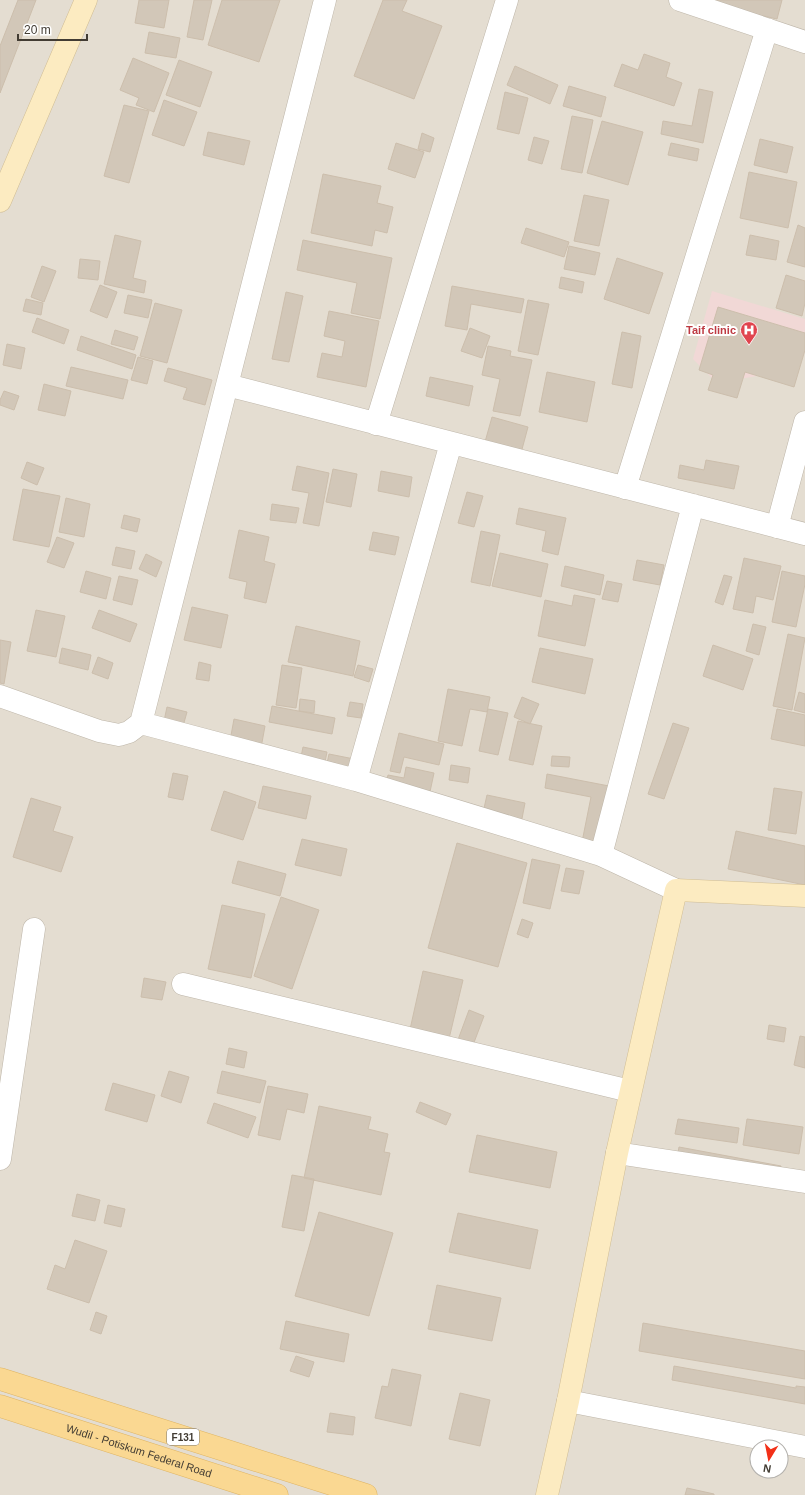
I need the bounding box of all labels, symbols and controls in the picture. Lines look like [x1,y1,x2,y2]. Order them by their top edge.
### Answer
scale bar [18,16,87,42]
text: 20 m [24,23,51,37]
hospital icon: Taif clinic [739,320,759,345]
place label: Taif clinic [686,324,736,336]
street label: Wudil - Potiskum Federal Road [65,1422,213,1480]
road number: F131 [167,1429,199,1445]
north arrow [749,1439,789,1479]
text: N [762,1462,772,1475]

